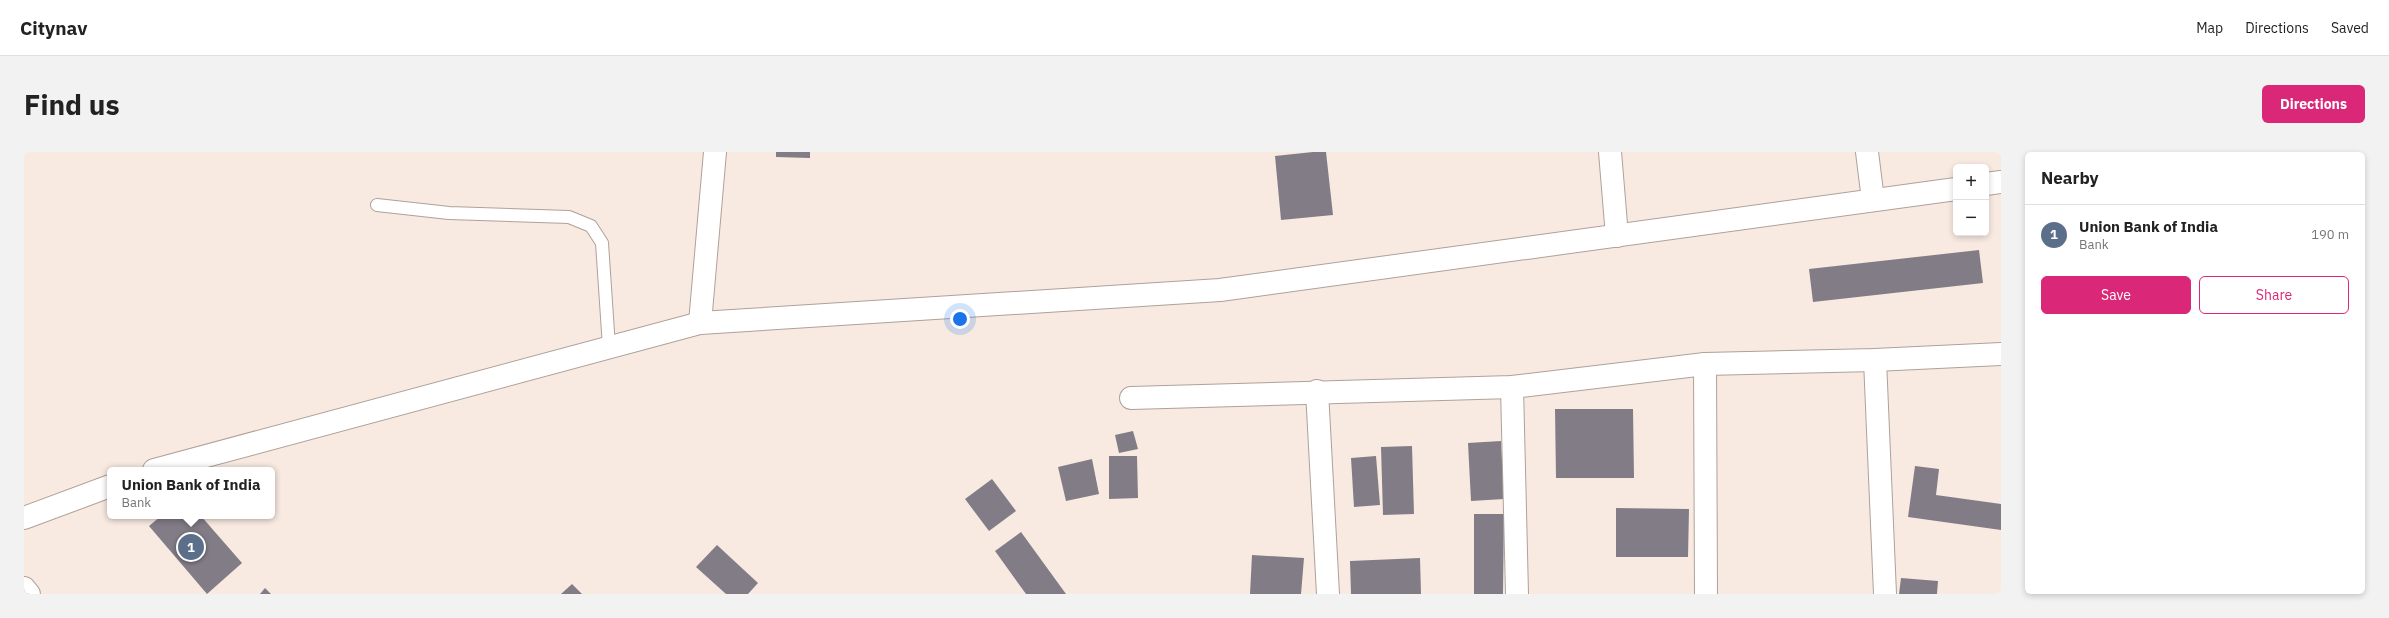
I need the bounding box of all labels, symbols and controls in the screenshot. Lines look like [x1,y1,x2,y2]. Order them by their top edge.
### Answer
text: Citynav [20,16,87,40]
text: Map [2196,19,2223,37]
text: Directions [2245,19,2309,37]
text: Saved [2331,19,2369,37]
button: Directions [2262,85,2365,123]
text: Find us [24,86,120,123]
map controls [1953,164,1989,236]
button: + [1953,164,1989,200]
text: Nearby [2041,167,2099,189]
button: − [1953,200,1989,236]
text: Union Bank of India [2079,217,2218,236]
text: 1 [2050,226,2058,243]
text: 190 m [2311,226,2349,243]
text: Bank [2079,236,2109,253]
button: Save [2041,276,2191,314]
button: Share [2199,276,2349,314]
your location [950,309,970,329]
popup [107,467,275,519]
text: Union Bank of India [122,475,260,494]
text: Bank [122,494,151,511]
pin: 1 [178,532,204,562]

